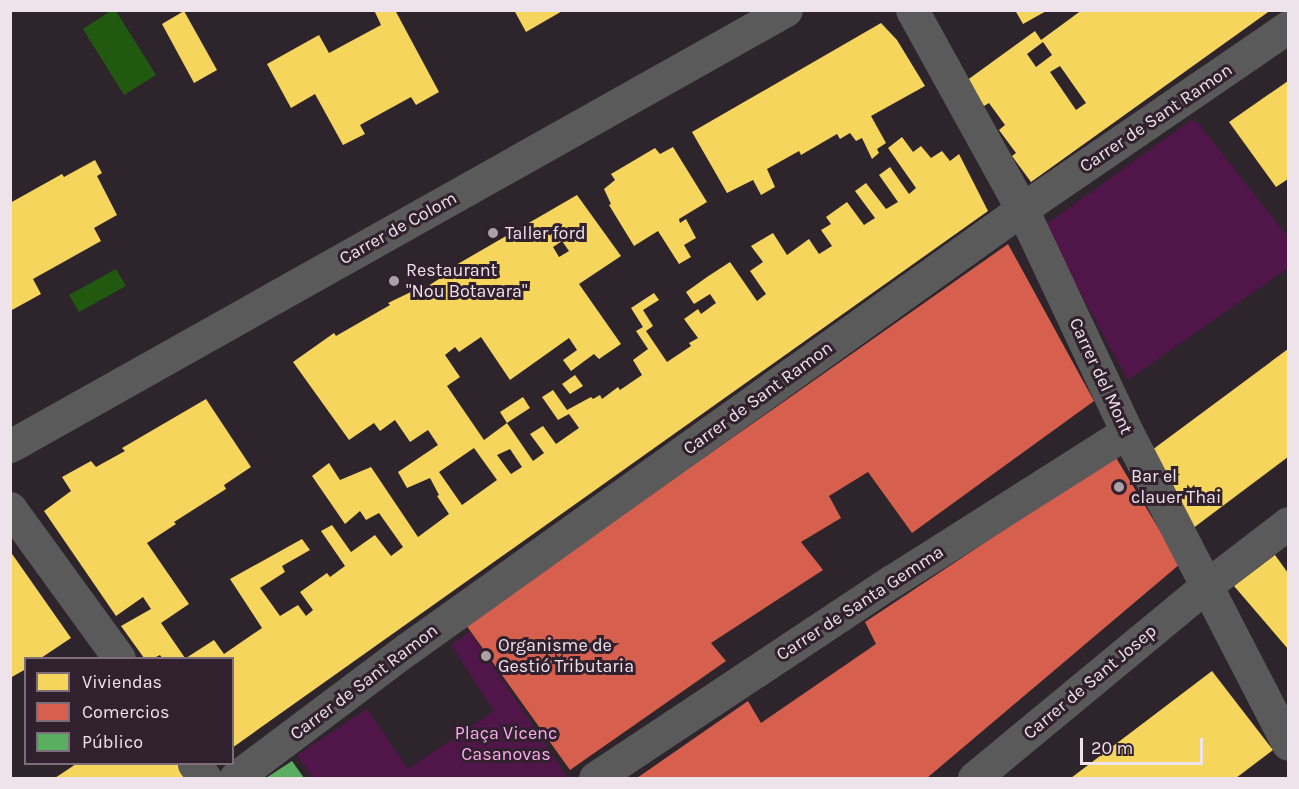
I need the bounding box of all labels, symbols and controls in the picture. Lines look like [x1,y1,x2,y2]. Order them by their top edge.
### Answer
street label: Carrer de Sant Ramon [1076,59,1236,177]
street label: Carrer de Colom [336,187,460,269]
place label: Taller ford [505,222,586,244]
marker: Taller ford [486,226,500,240]
place label: Restaurant "Nou Botavara" [406,260,527,302]
marker: Restaurant "Nou Botavara" [387,274,401,288]
street label: Carrer del Mont [1065,314,1137,438]
street label: Carrer de Sant Ramon [679,337,837,459]
place label: Bar el clauer Thai [1131,466,1221,508]
marker: Bar el clauer Thai [1112,480,1126,494]
street label: Carrer de Santa Gemma [772,541,948,665]
street label: Carrer de Sant Ramon [286,619,442,745]
street label: Carrer de Sant Josep [1019,620,1161,744]
place label: Organisme de Gestió Tributaria [498,635,634,678]
marker: Organisme de Gestió Tributaria [479,649,493,663]
legend [24,657,234,765]
text: Viviendas [82,671,162,693]
text: Comercios [82,701,169,723]
park label: Plaça Vicenc Casanovas [455,723,557,766]
scale bar [1083,726,1206,764]
text: Público [82,731,143,753]
text: 20 m [1091,737,1133,759]

